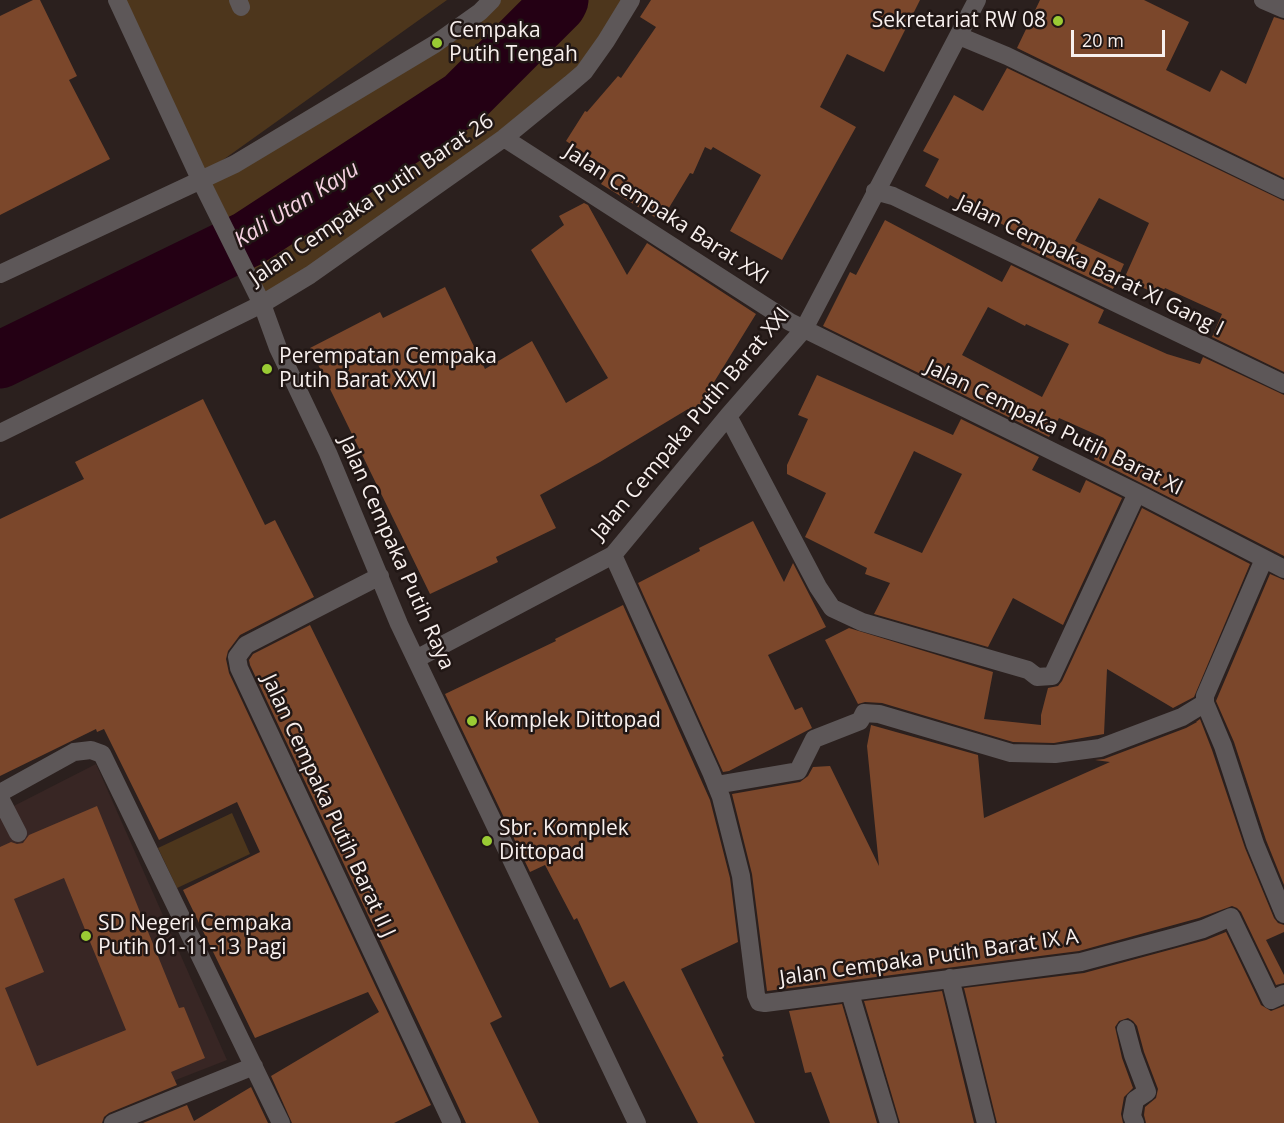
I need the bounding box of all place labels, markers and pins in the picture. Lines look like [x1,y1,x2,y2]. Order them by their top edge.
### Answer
place label: Sekretariat RW 08 [872,8,1046,34]
marker: Sekretariat RW 08 [1051,14,1065,28]
place label: Cempaka Putih Tengah [449,18,578,68]
marker: Cempaka Putih Tengah [430,36,444,50]
place label: Perempatan Cempaka Putih Barat XXVI [279,344,497,394]
marker: Perempatan Cempaka Putih Barat XXVI [260,362,274,376]
place label: Komplek Dittopad [484,708,661,734]
marker: Komplek Dittopad [465,714,479,728]
place label: Sbr. Komplek Dittopad [499,816,629,866]
marker: Sbr. Komplek Dittopad [480,834,494,848]
place label: SD Negeri Cempaka Putih 01-11-13 Pagi [98,911,292,961]
marker: SD Negeri Cempaka Putih 01-11-13 Pagi [79,929,93,943]

